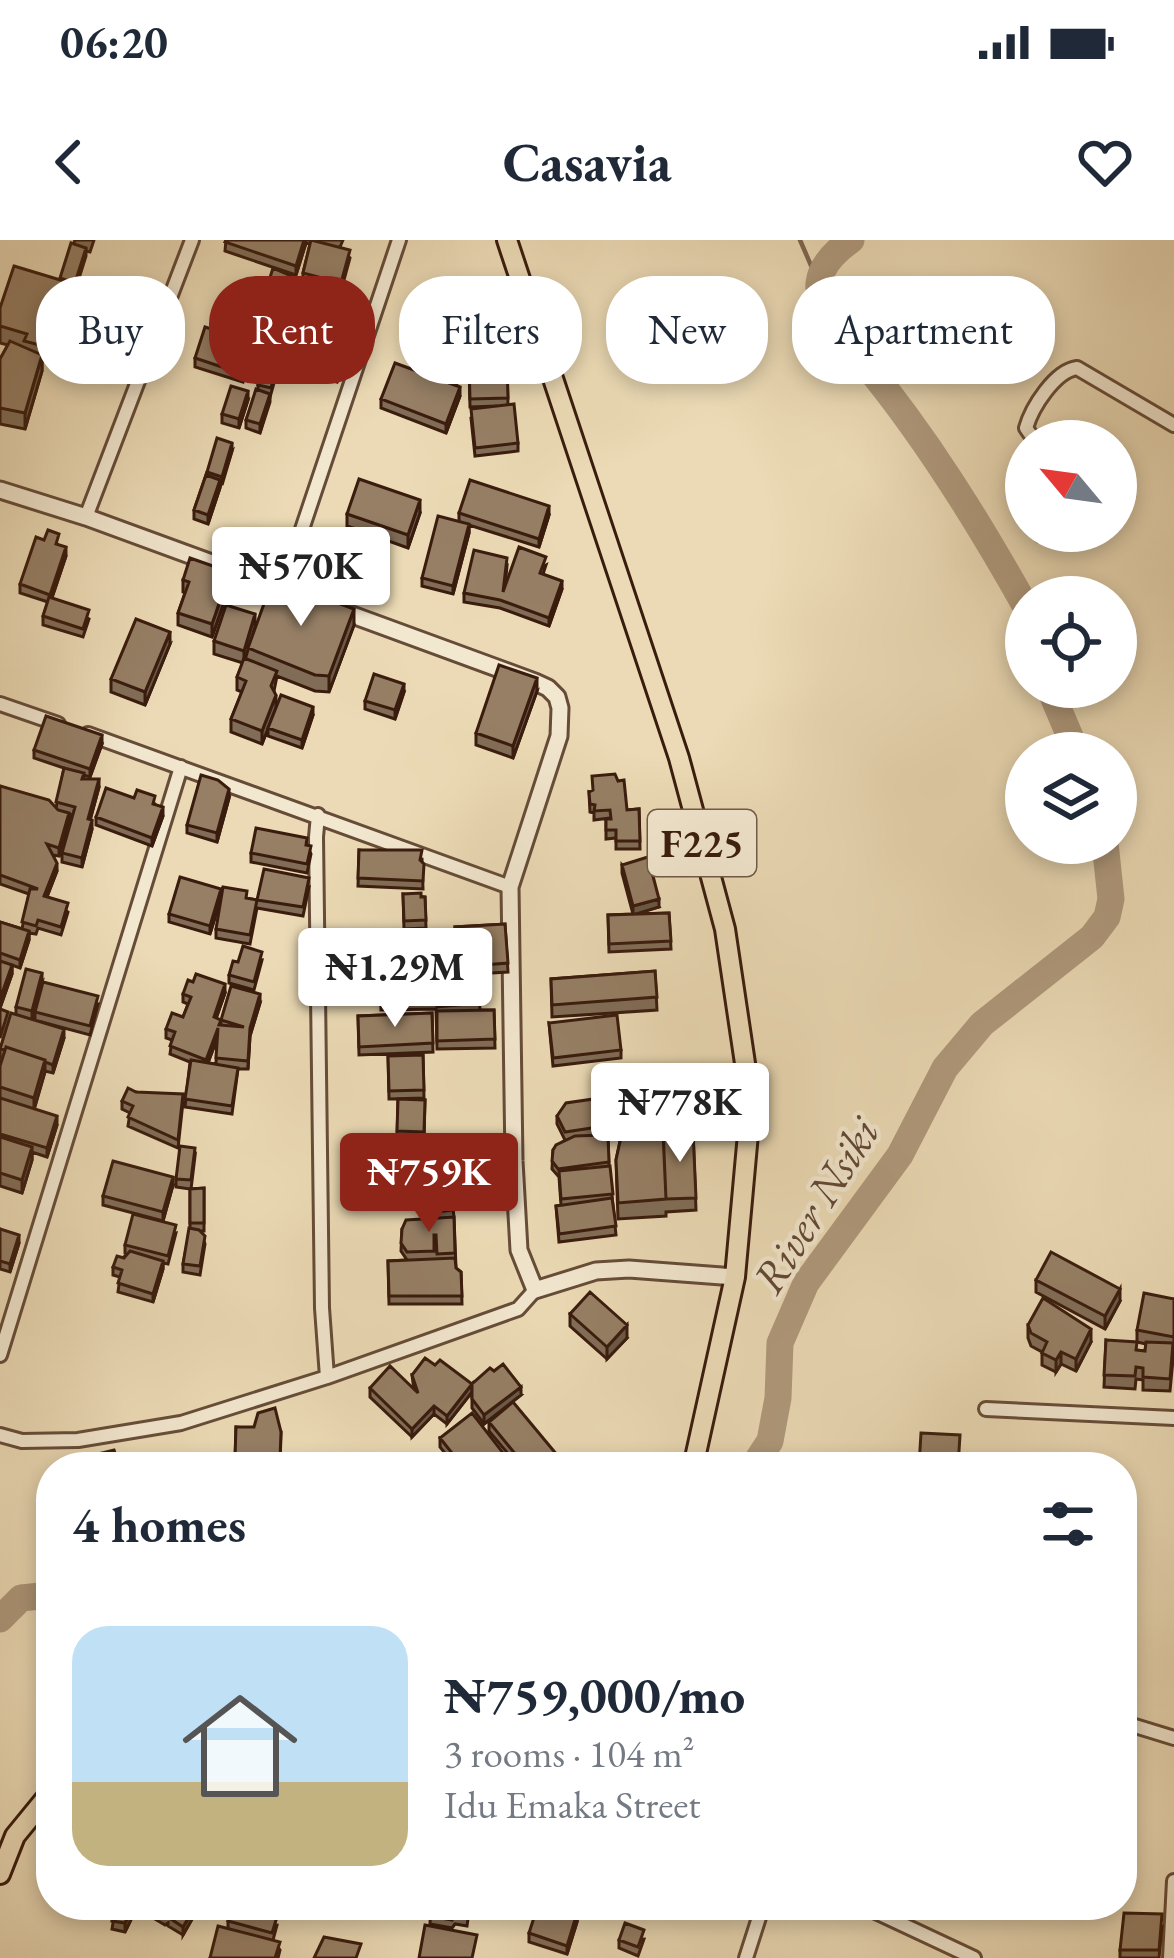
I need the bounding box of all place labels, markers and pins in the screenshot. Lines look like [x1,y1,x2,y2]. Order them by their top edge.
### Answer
pin: ₦570K [217,527,385,629]
pin: ₦1.29M [297,928,493,1030]
pin: ₦778K [596,1063,764,1165]
pin: ₦759K [345,1133,513,1235]

